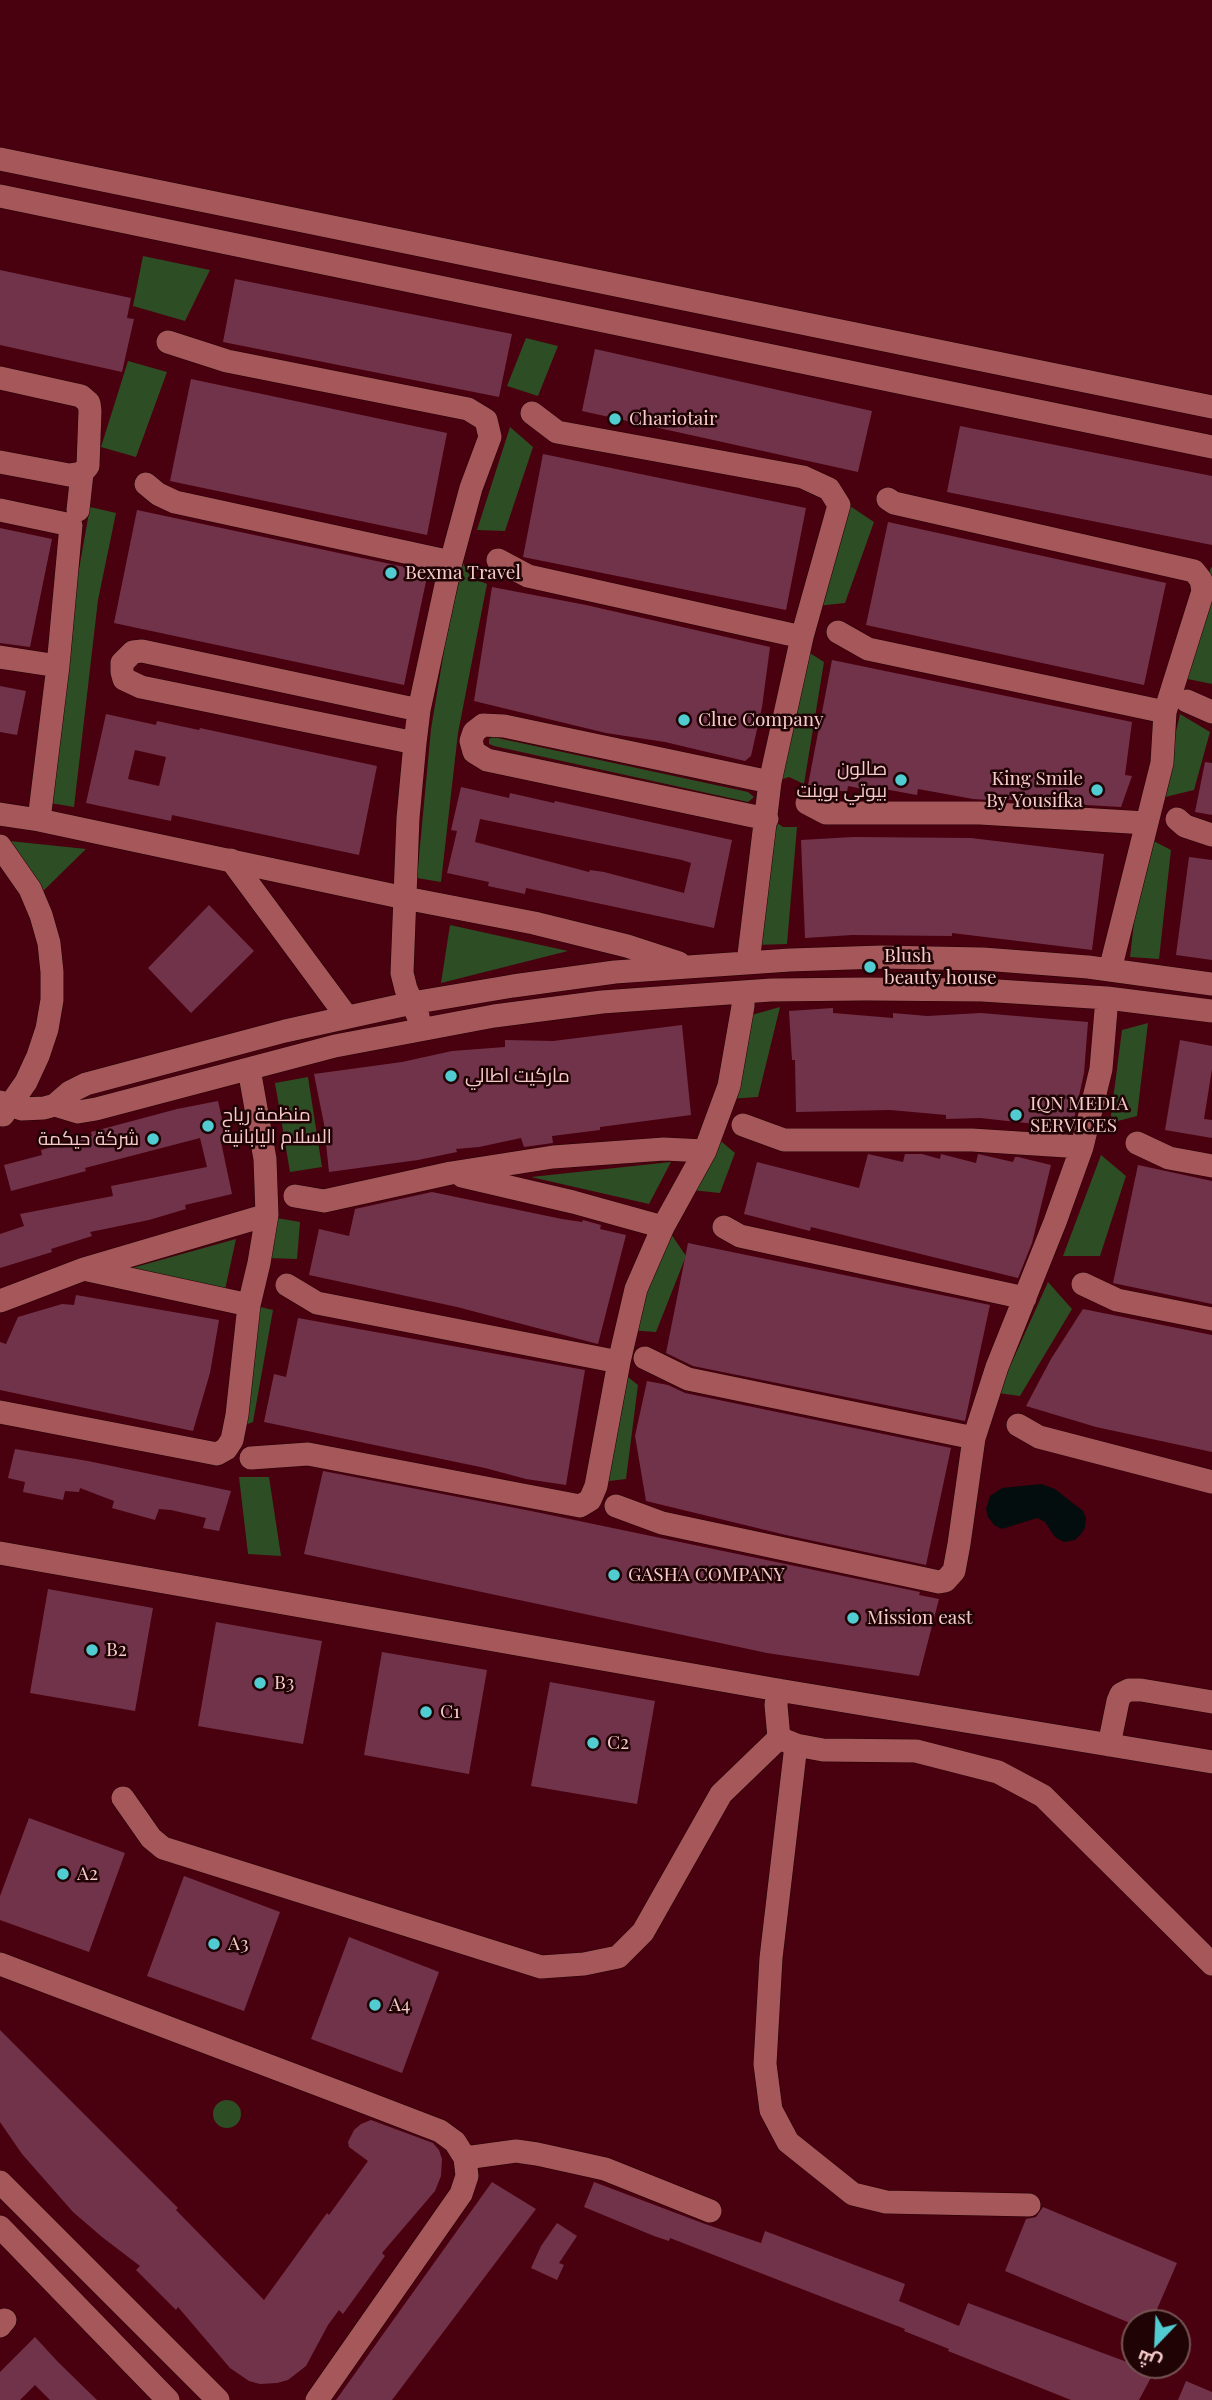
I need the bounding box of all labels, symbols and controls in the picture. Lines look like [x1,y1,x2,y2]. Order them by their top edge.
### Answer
place label: Chariotair [629,408,717,430]
marker: Chariotair [607,411,623,427]
place label: Bexma Travel [405,562,521,584]
marker: Bexma Travel [383,565,399,581]
place label: Clue Company [698,709,823,731]
marker: Clue Company [676,712,692,728]
place label: صالون بيوتي بوينت [797,758,887,802]
place label: King Smile By Yousifka [986,768,1083,812]
marker: صالون بيوتي بوينت [893,772,909,788]
marker: King Smile By Yousifka [1089,782,1105,798]
place label: Blush beauty house [884,945,997,989]
marker: Blush beauty house [862,959,878,975]
place label: ماركيت اطالي [465,1065,570,1087]
marker: ماركيت اطالي [443,1068,459,1084]
place label: IQN MEDIA SERVICES [1030,1093,1128,1137]
place label: منظمة رياح السلام اليابانية [222,1104,332,1148]
marker: IQN MEDIA SERVICES [1008,1107,1024,1123]
marker: منظمة رياح السلام اليابانية [200,1118,216,1134]
place label: شركة حيكمة [38,1128,139,1150]
marker: شركة حيكمة [145,1131,161,1147]
place label: GASHA COMPANY [628,1564,785,1586]
marker: GASHA COMPANY [606,1567,622,1583]
place label: Mission east [867,1607,972,1629]
marker: Mission east [845,1610,861,1626]
place label: B2 [106,1639,127,1661]
marker: B2 [84,1642,100,1658]
place label: B3 [274,1672,294,1694]
marker: B3 [252,1675,268,1691]
place label: C1 [440,1701,460,1723]
marker: C1 [418,1704,434,1720]
place label: C2 [607,1732,629,1754]
marker: C2 [585,1735,601,1751]
place label: A2 [77,1863,98,1885]
marker: A2 [55,1866,71,1882]
place label: A3 [228,1933,249,1955]
marker: A3 [206,1936,222,1952]
place label: A4 [389,1994,410,2016]
marker: A4 [367,1997,383,2013]
north arrow [1121,2309,1191,2379]
text: ش [1132,2345,1165,2378]

